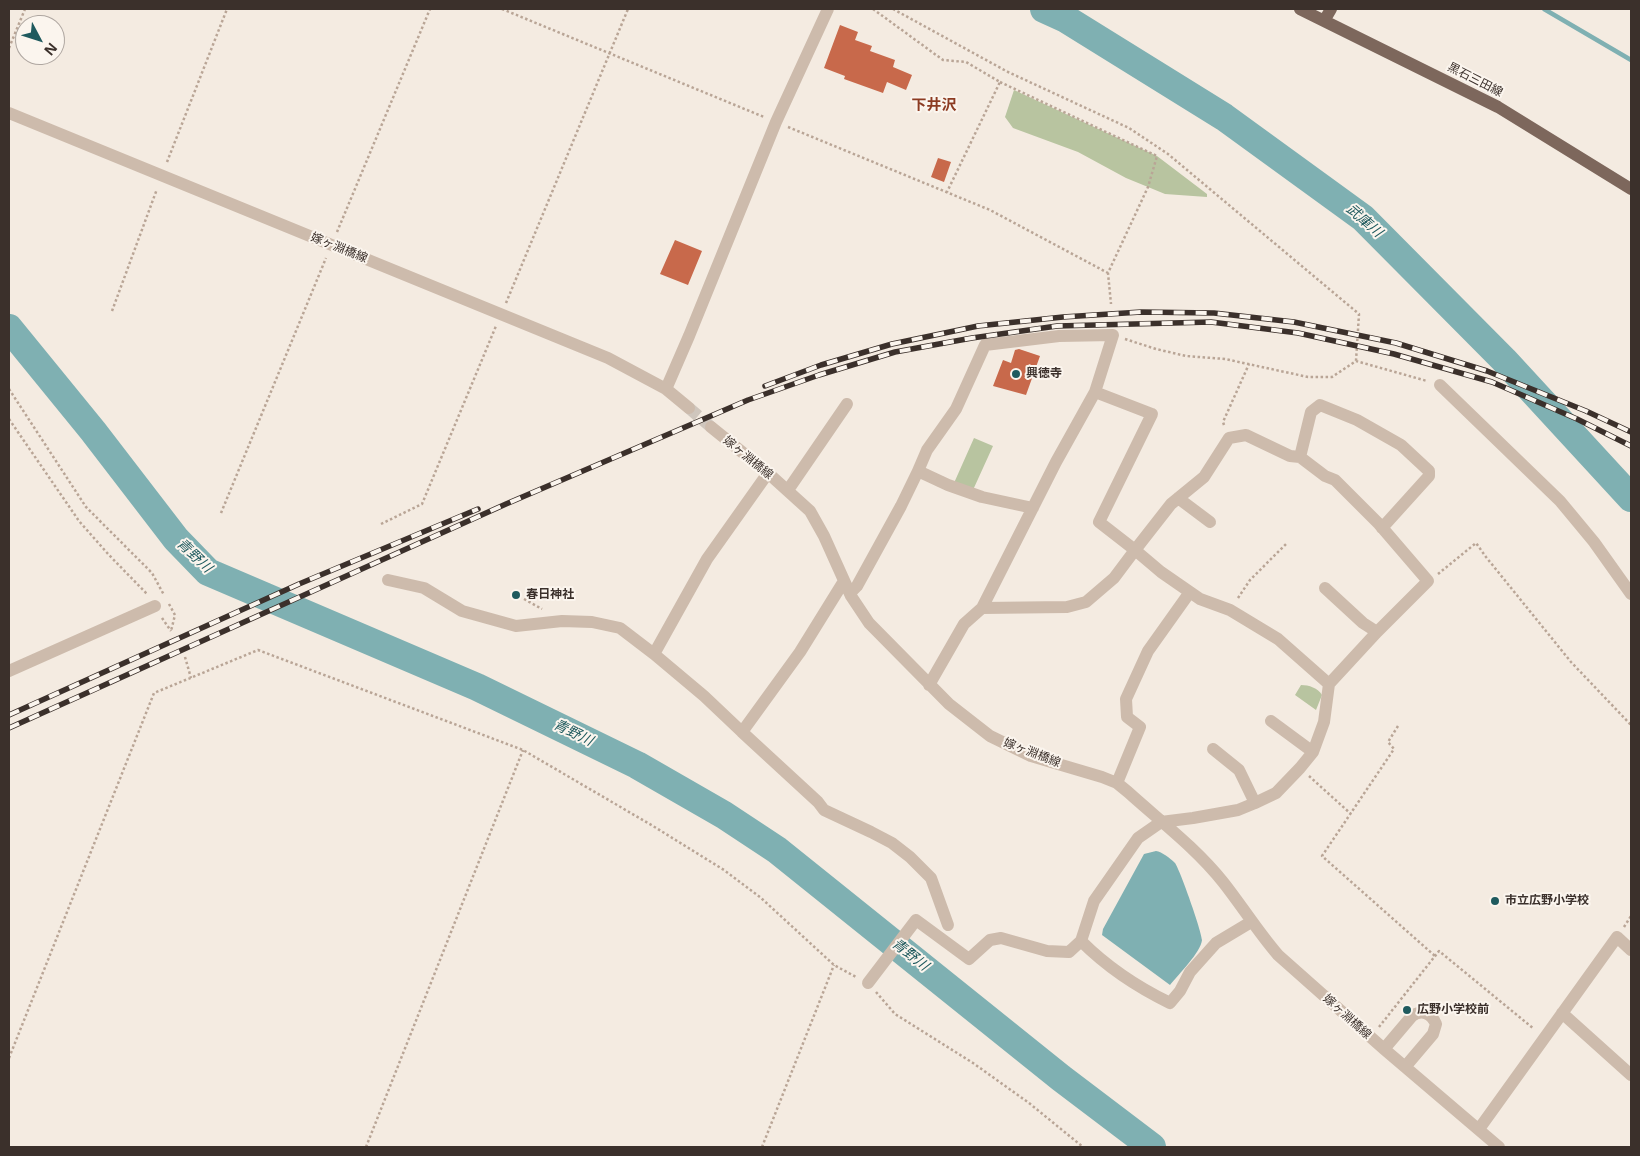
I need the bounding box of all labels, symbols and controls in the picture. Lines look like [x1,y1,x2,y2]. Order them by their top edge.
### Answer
north arrow [15,15,65,65]
text: N [40,39,62,60]
street label: 黒石三田線 [1445,60,1505,100]
district label: 下井沢 [912,97,956,115]
water label: 武庫川 [1343,201,1385,241]
street label: 嫁ヶ淵橋線 [308,230,370,266]
place label: 興徳寺 [1026,367,1062,381]
marker: 興徳寺 [1010,368,1022,380]
street label: 嫁ヶ淵橋線 [720,434,776,482]
water label: 青野川 [173,536,215,576]
place label: 春日神社 [526,588,574,602]
marker: 春日神社 [510,589,522,601]
water label: 青野川 [550,716,596,750]
street label: 嫁ヶ淵橋線 [1001,736,1063,770]
place label: 市立広野小学校 [1505,894,1589,908]
marker: 市立広野小学校 [1489,895,1501,907]
water label: 青野川 [888,935,932,975]
street label: 嫁ヶ淵橋線 [1320,992,1374,1042]
place label: 広野小学校前 [1417,1003,1489,1017]
marker: 広野小学校前 [1401,1004,1413,1016]

